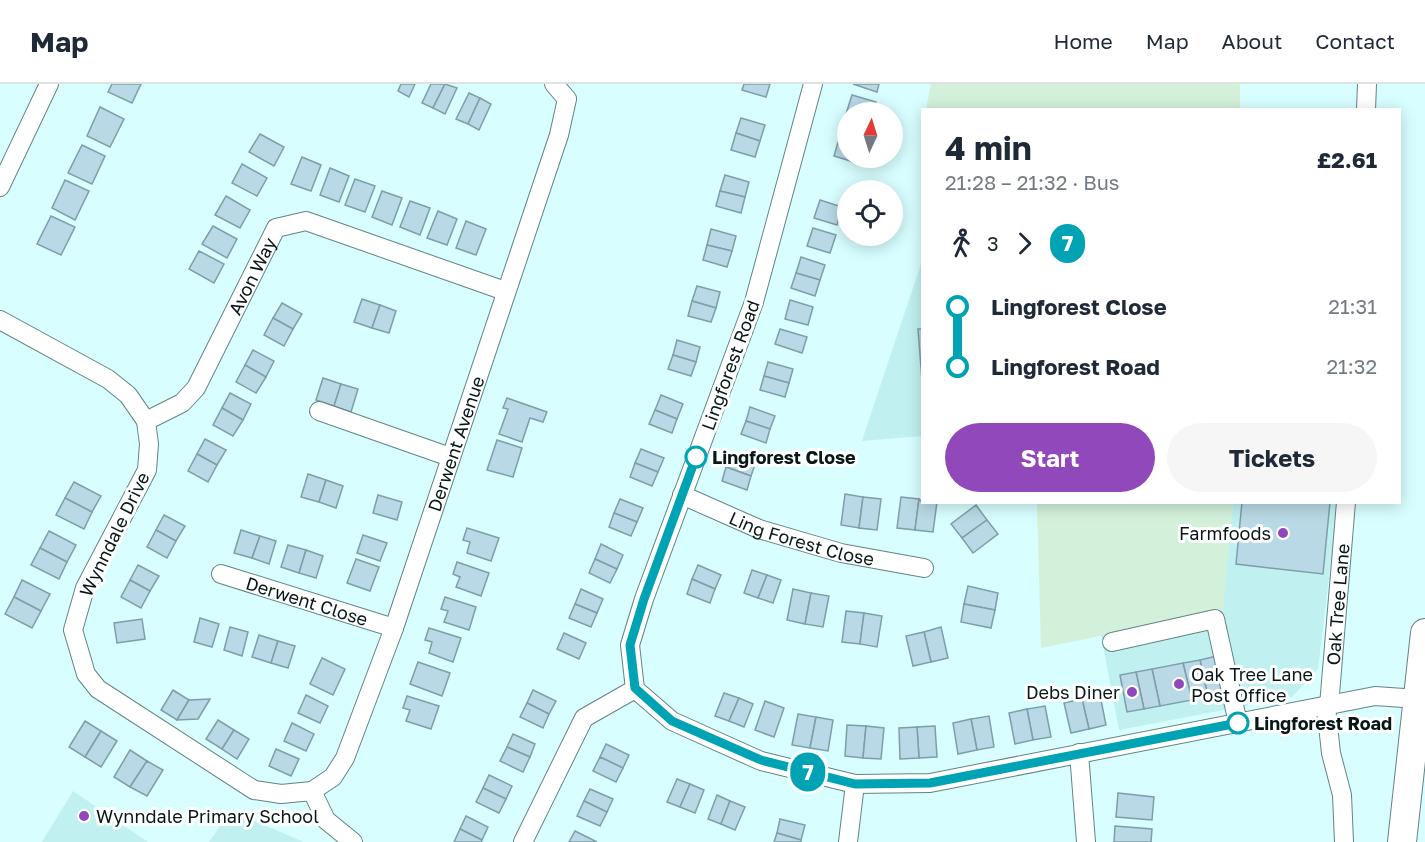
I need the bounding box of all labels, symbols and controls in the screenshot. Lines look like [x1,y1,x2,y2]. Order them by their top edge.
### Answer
text: Map [30,25,88,58]
text: Home [1053,28,1113,54]
text: Map [1146,28,1189,54]
text: About [1222,28,1282,54]
text: Contact [1315,28,1395,54]
north arrow [837,102,903,168]
map controls [837,102,903,246]
text: 4 min [945,128,1032,167]
text: £2.61 [1317,146,1377,173]
text: 21:28 – 21:32 · Bus [945,170,1119,194]
button: locate [837,180,903,246]
icon: walk [945,227,978,260]
icon: forward [1008,227,1041,260]
text: 7 [1062,230,1073,256]
text: 3 [987,231,999,255]
street label: Avon Way [223,234,281,318]
text: Lingforest Close [991,293,1167,320]
text: 21:31 [1328,294,1377,318]
street label: Lingforest Road [696,297,764,433]
text: Lingforest Road [991,353,1160,380]
text: 21:32 [1326,354,1377,378]
street label: Derwent Avenue [423,373,489,514]
button: Start [945,423,1155,492]
button: Tickets [1167,423,1377,492]
marker: Lingforest Close [685,446,707,468]
place label: Lingforest Close [712,446,856,468]
street label: Wynndale Drive [74,468,154,600]
street label: Ling Forest Close [726,506,876,570]
place label: Farmfoods [1179,522,1271,544]
marker: Farmfoods [1276,526,1290,540]
street label: Oak Tree Lane [1321,543,1354,666]
street label: Derwent Close [243,571,371,630]
place label: Oak Tree Lane Post Office [1191,663,1313,706]
marker: Oak Tree Lane Post Office [1172,677,1186,691]
place label: Debs Diner [1026,681,1120,703]
marker: Debs Diner [1125,685,1139,699]
marker: Lingforest Road [1227,712,1249,734]
place label: Lingforest Road [1254,712,1392,734]
line badge: 7 [788,752,828,792]
text: 7 [802,759,814,785]
place label: Wynndale Primary School [96,805,319,827]
marker: Wynndale Primary School [77,809,91,823]

